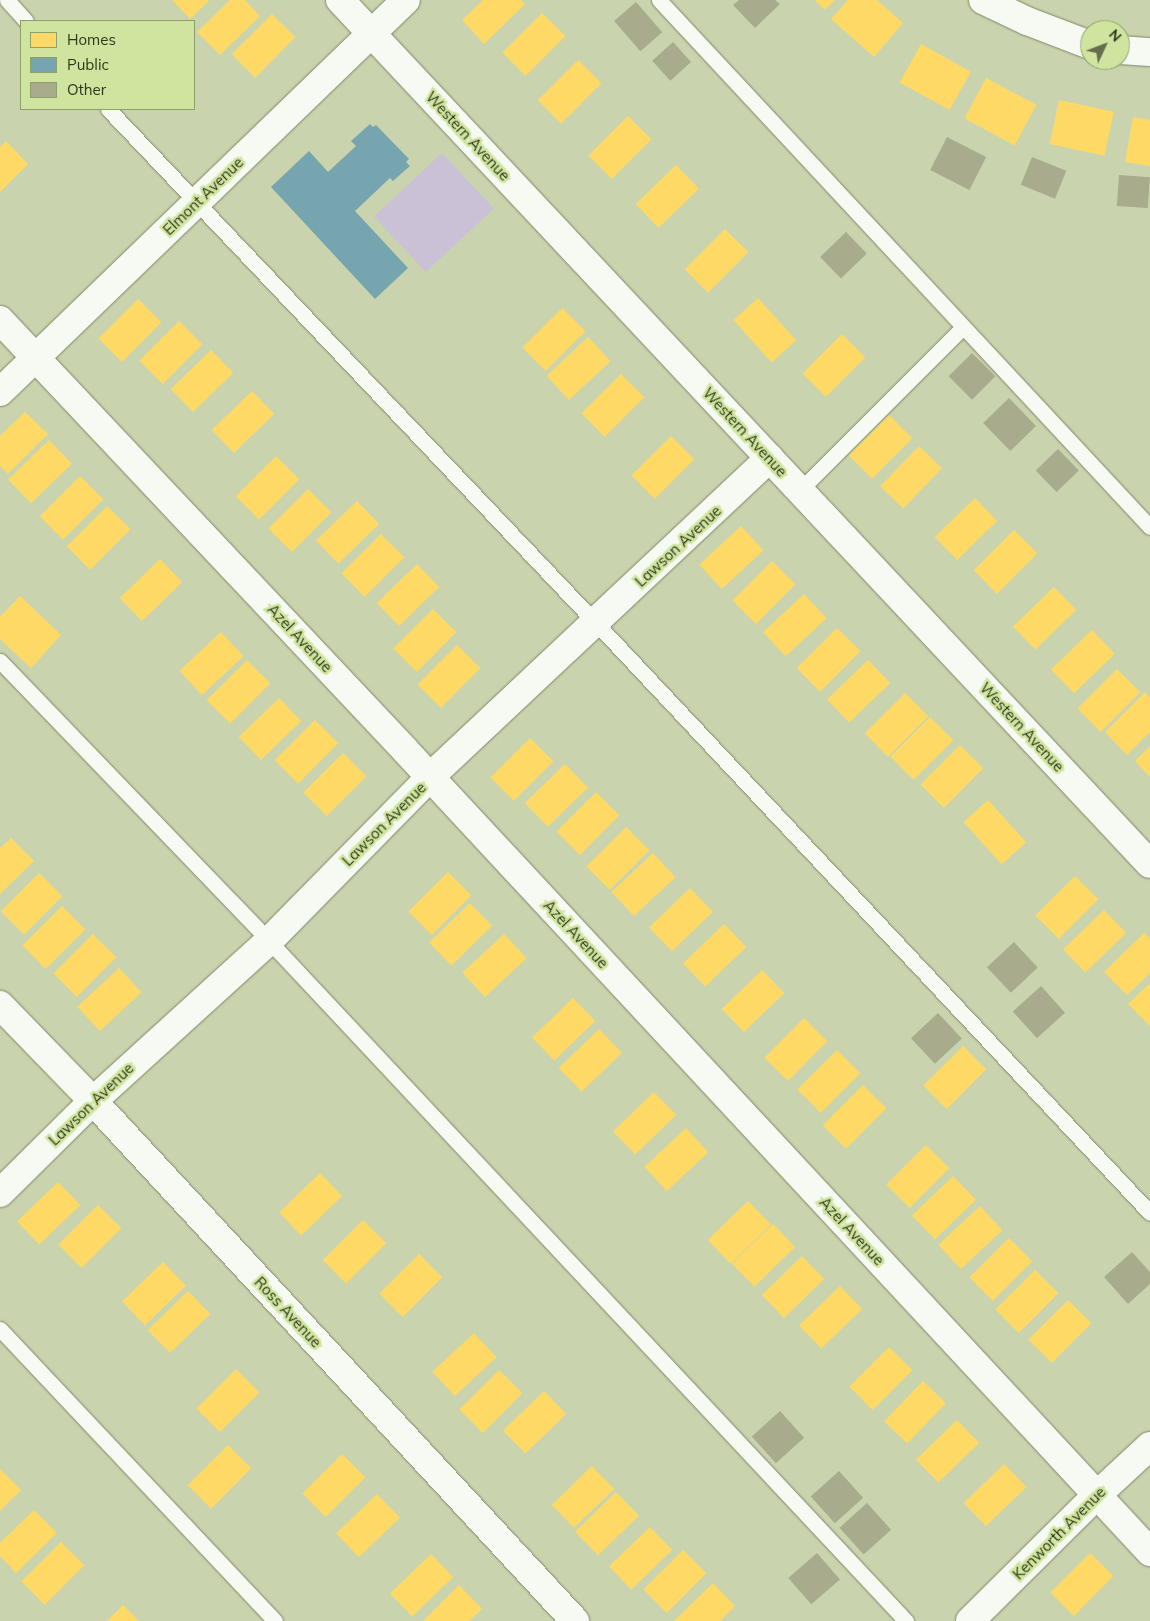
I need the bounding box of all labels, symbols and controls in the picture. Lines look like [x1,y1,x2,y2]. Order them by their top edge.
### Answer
legend [20,20,195,110]
north arrow [1080,20,1130,70]
text: N [1105,25,1125,45]
text: Homes [67,30,116,49]
text: Public [67,55,109,74]
text: Other [67,80,106,99]
street label: Western Avenue [422,88,514,184]
street label: Elmont Avenue [159,153,247,239]
street label: Western Avenue [699,384,791,480]
street label: Lawson Avenue [631,502,725,590]
street label: Azel Avenue [264,600,336,676]
street label: Western Avenue [976,679,1068,775]
street label: Lawson Avenue [338,778,430,870]
street label: Azel Avenue [540,896,612,972]
street label: Lawson Avenue [45,1059,137,1149]
street label: Azel Avenue [816,1193,888,1269]
street label: Ross Avenue [251,1273,325,1351]
street label: Kenworth Avenue [1009,1483,1109,1583]

